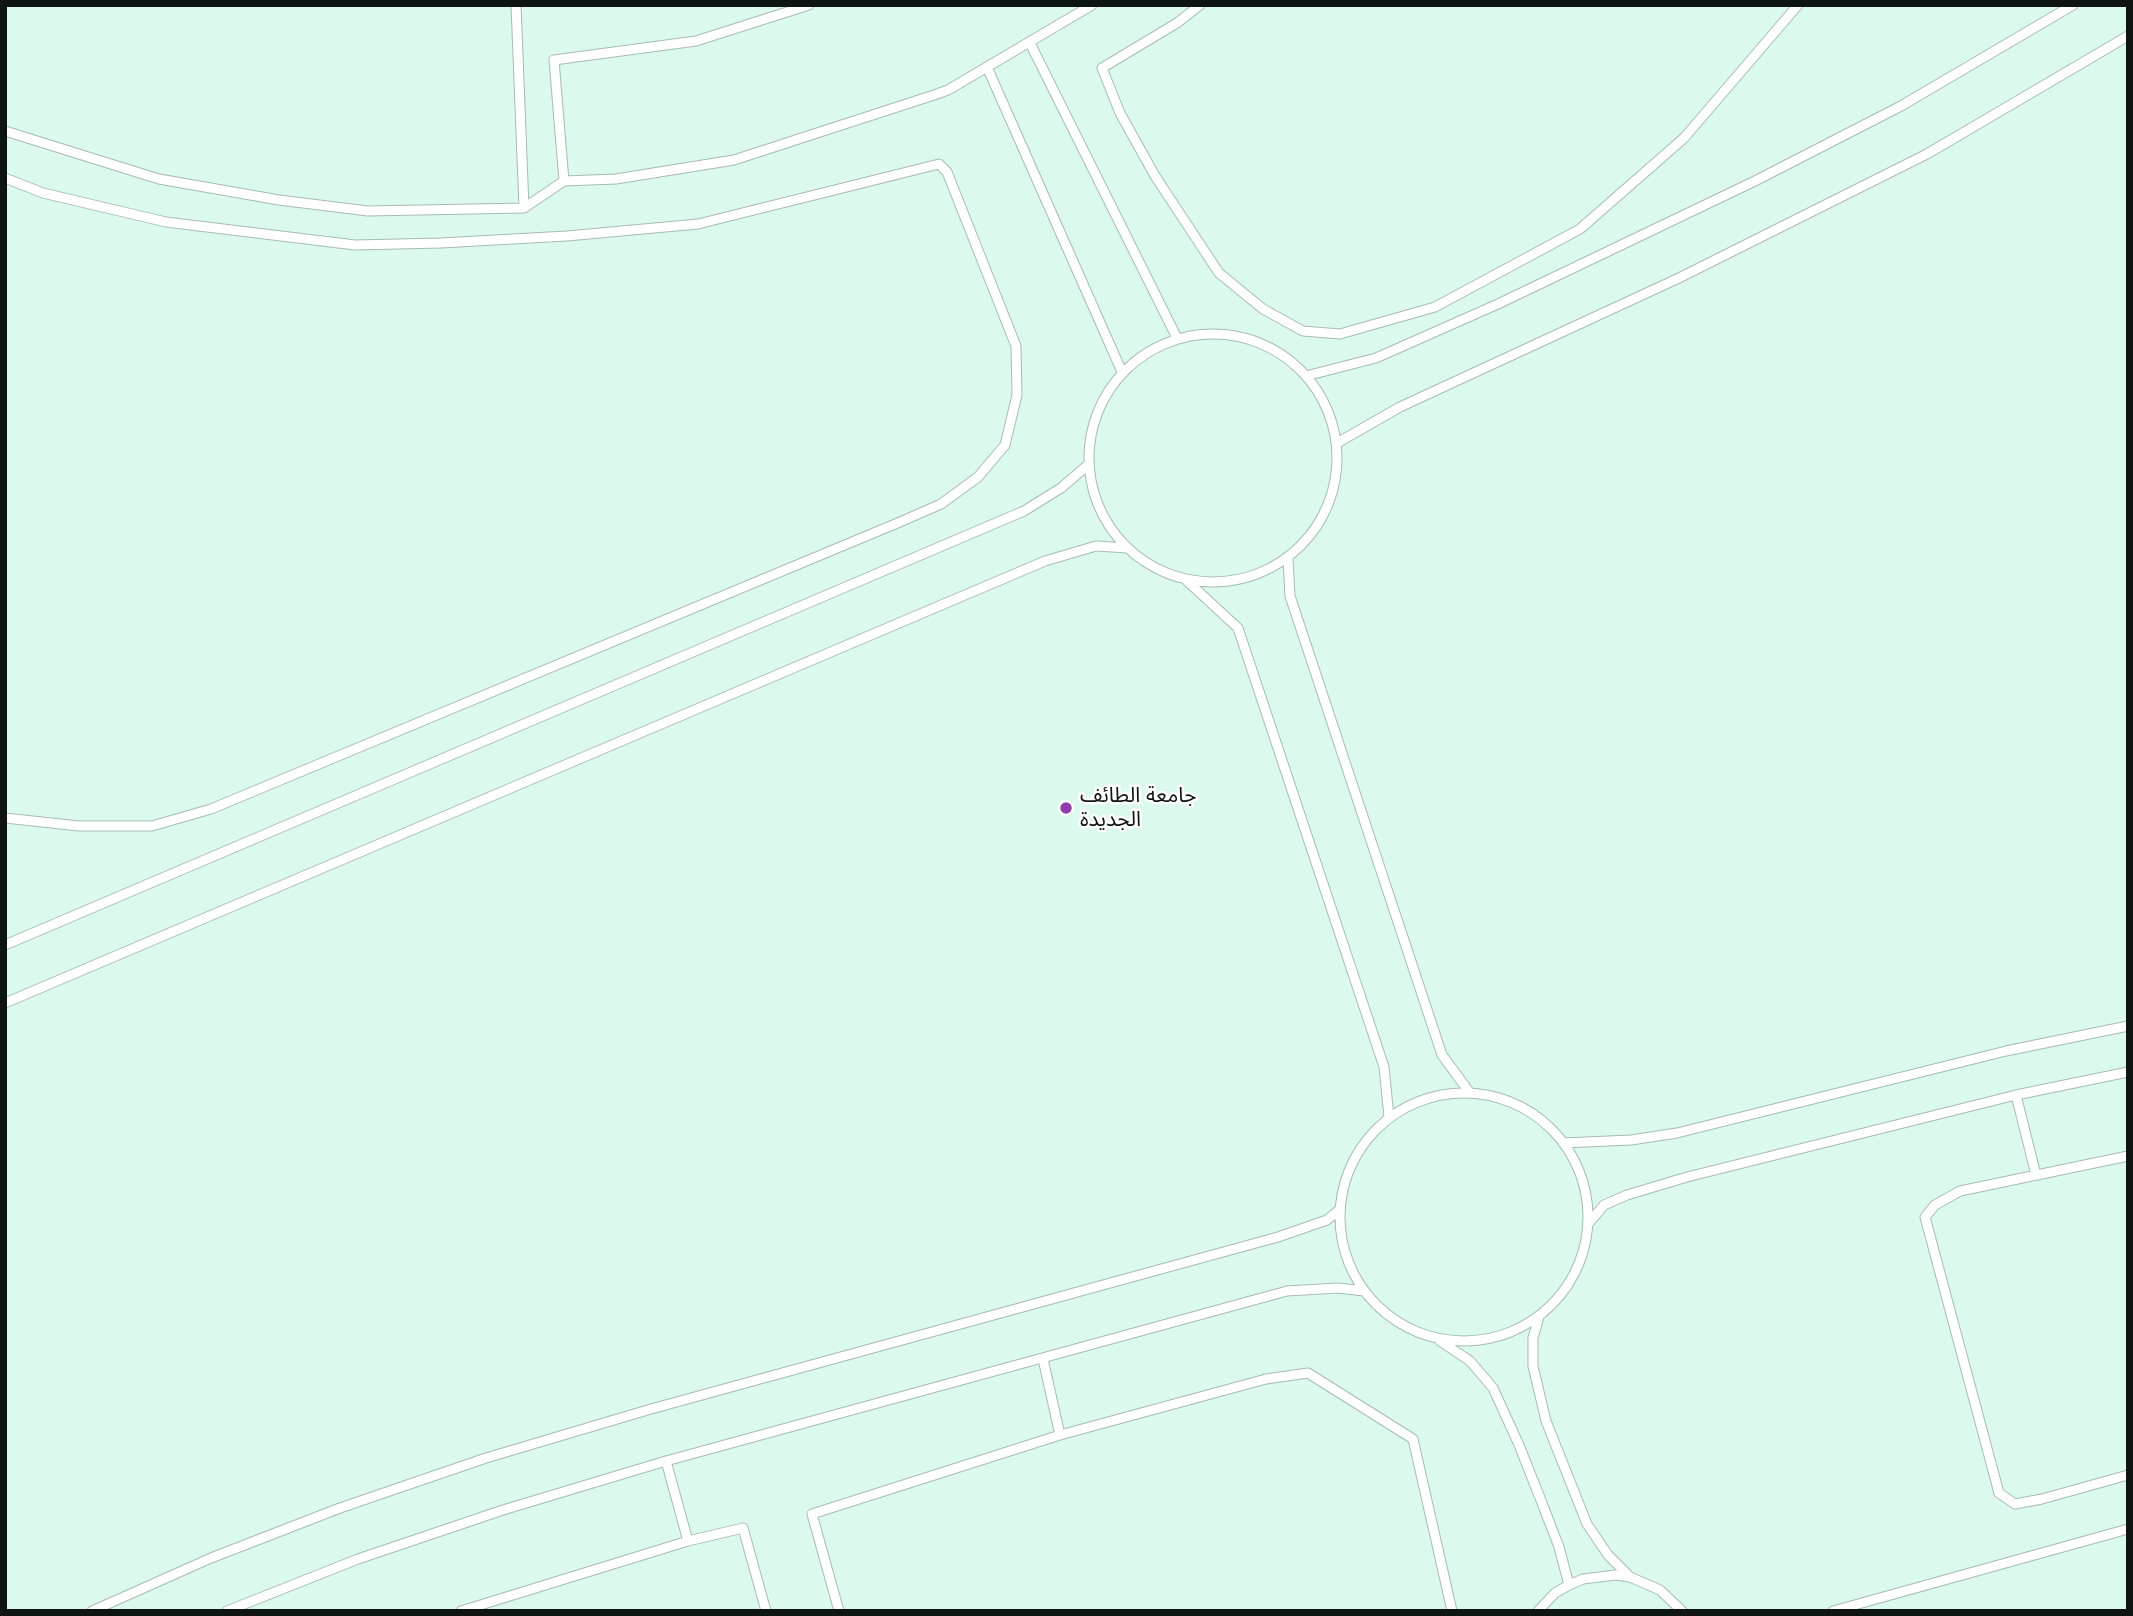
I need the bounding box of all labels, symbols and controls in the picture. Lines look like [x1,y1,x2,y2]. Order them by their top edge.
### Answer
place label: جامعة الطائف الجديدة [1080,783,1197,833]
marker: جامعة الطائف الجديدة [1058,800,1074,816]

